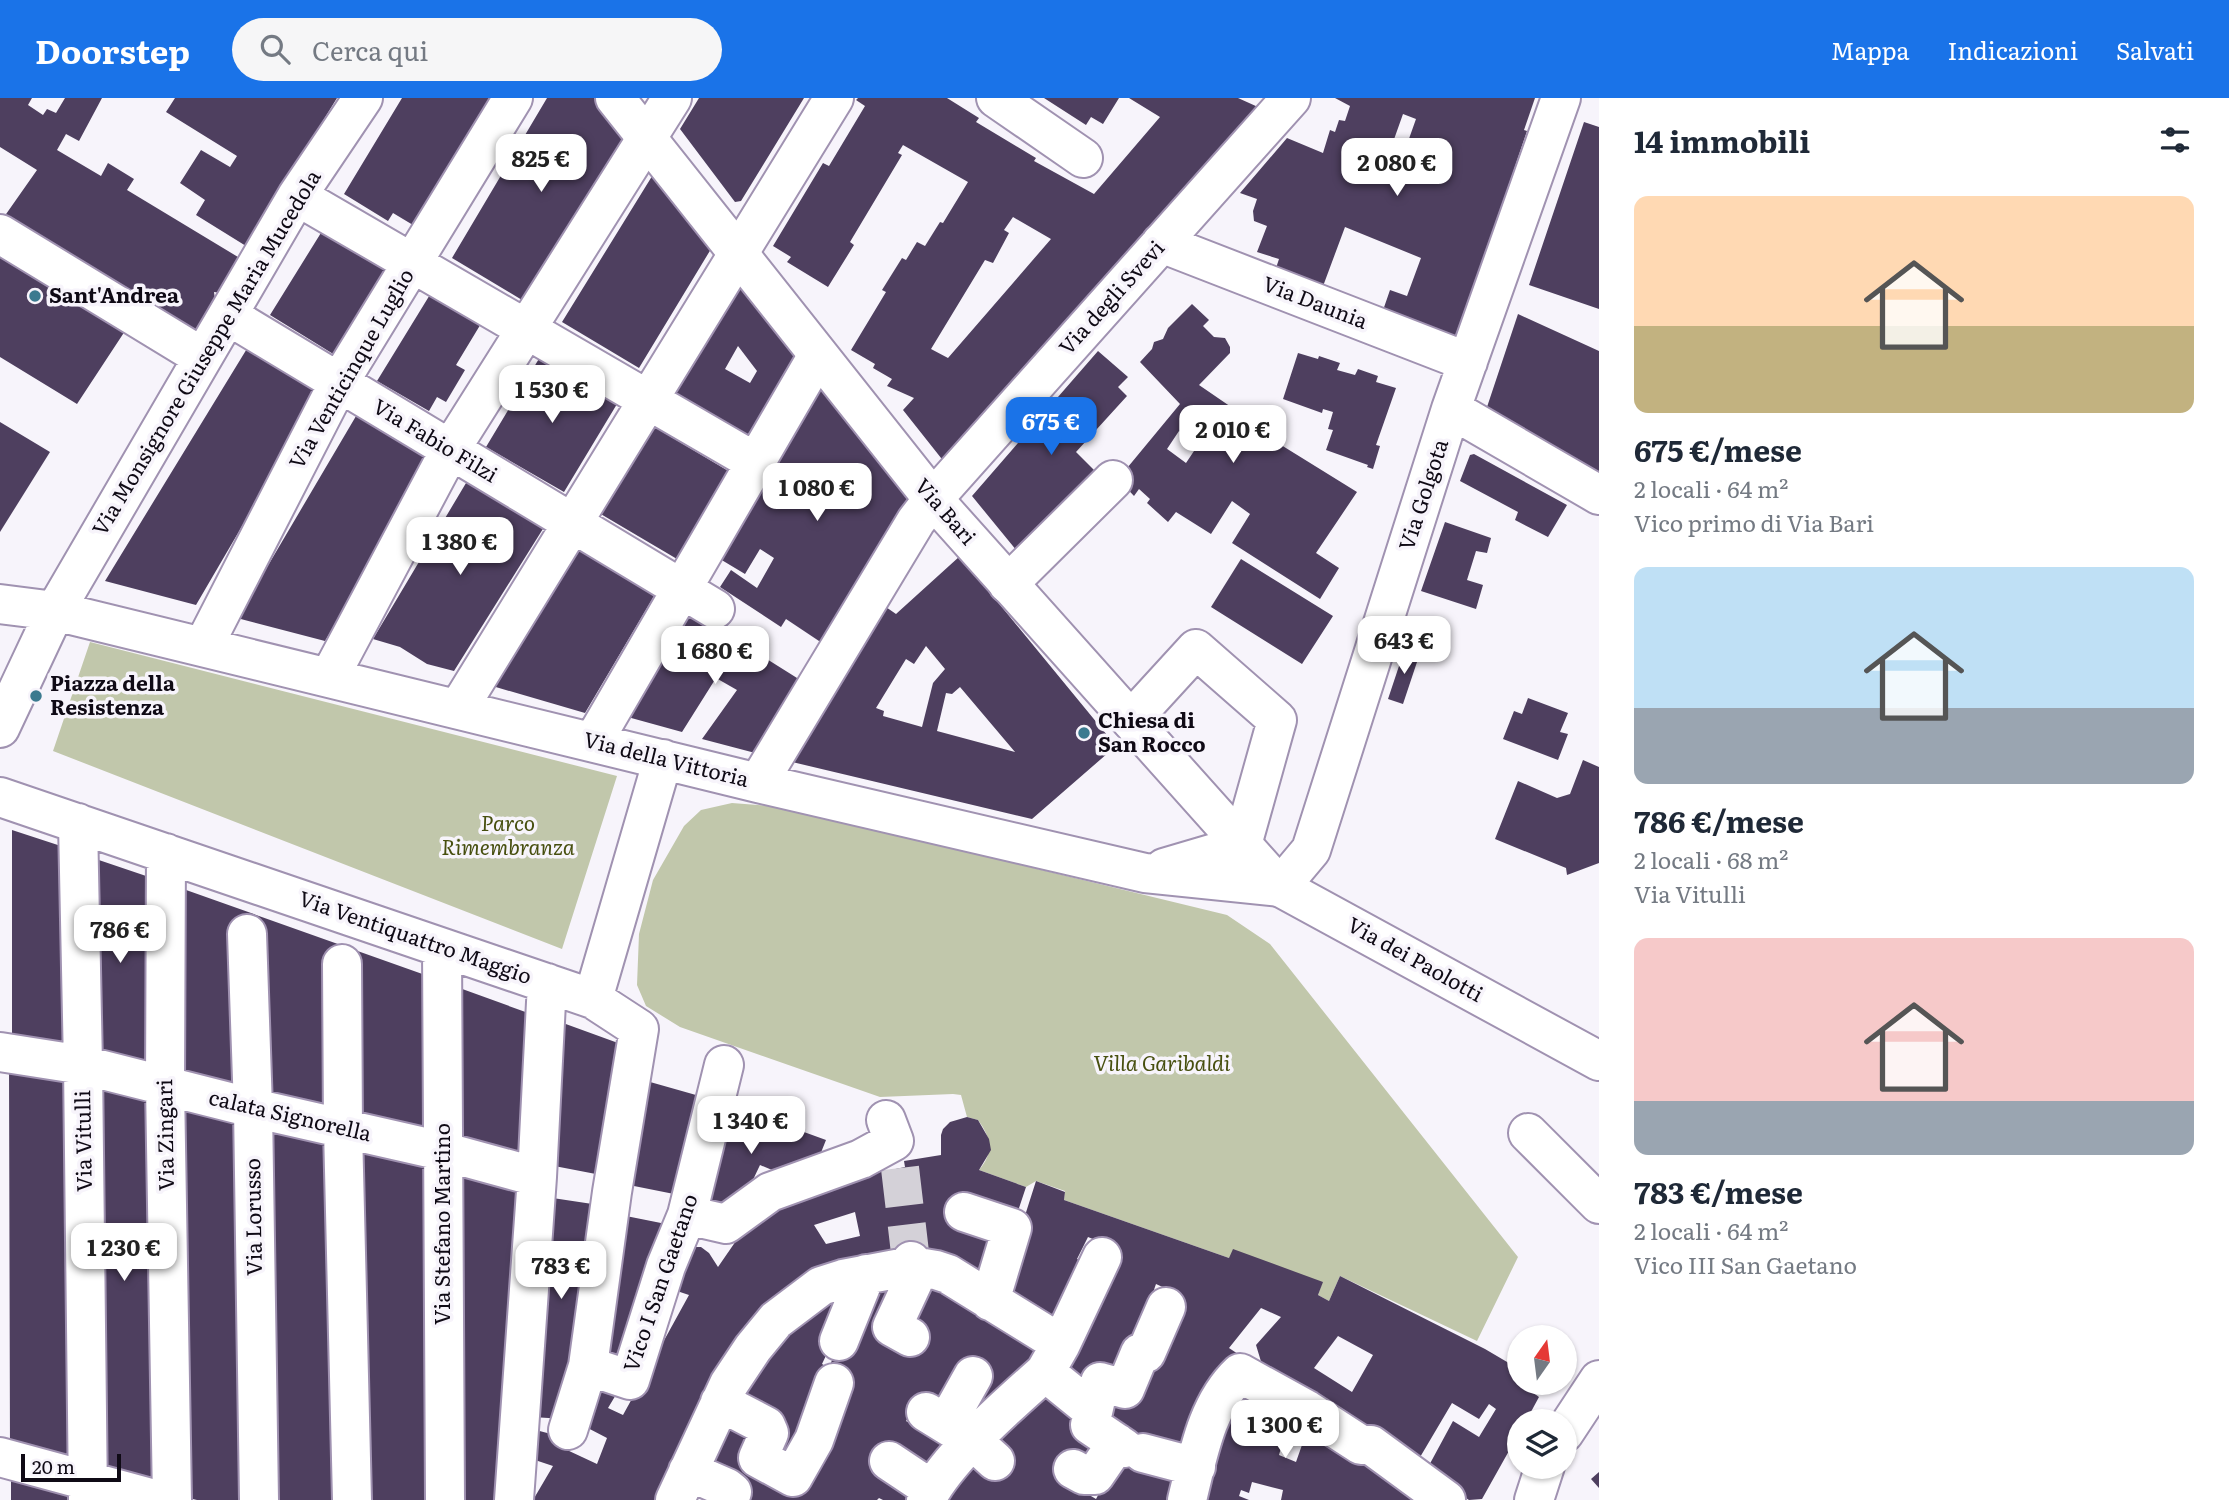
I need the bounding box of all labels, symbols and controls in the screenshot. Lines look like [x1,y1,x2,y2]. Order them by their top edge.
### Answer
search box [232,18,722,81]
text: Doorstep [35,25,190,74]
icon: search [256,30,294,68]
text: Cerca qui [312,30,428,69]
text: Mappa [1831,32,1909,67]
text: Indicazioni [1947,32,2078,67]
text: Salvati [2116,32,2194,67]
text: 14 immobili [1634,118,1810,162]
icon: filters [2156,121,2194,159]
pin: 825 € [492,134,590,194]
pin: 2 080 € [1332,139,1462,198]
text: 825 € [512,140,570,174]
text: 2 080 € [1357,144,1437,178]
street label: Via Monsignore Giuseppe Maria Mucedola [83,162,327,541]
street label: Via degli Svevi [1050,232,1170,361]
icon: home [1851,242,1977,368]
street label: Via Venticinque Luglio [280,262,420,474]
street label: Via Daunia [1259,266,1373,335]
place label: Sant'Andrea [49,278,180,309]
marker: Sant'Andrea [27,288,43,304]
pin: 1 530 € [487,366,617,425]
text: 1 530 € [515,371,589,405]
street label: Via Fabio Filzi [368,389,505,488]
pin: 675 € [1002,398,1100,457]
text: 675 € [1022,403,1080,437]
pin: 2 010 € [1168,406,1298,465]
text: 2 010 € [1195,411,1271,445]
text: 675 €/mese [1634,427,1802,471]
street label: Via Golgota [1389,434,1454,554]
pin: 1 080 € [752,464,882,523]
text: 1 080 € [779,469,855,503]
street label: Via Bari [909,470,985,551]
text: 2 locali · 64 m² [1634,471,1788,505]
text: Vico primo di Via Bari [1634,505,1874,539]
pin: 1 380 € [395,518,525,577]
text: 1 380 € [422,523,498,557]
icon: home [1851,613,1977,739]
pin: 643 € [1355,616,1453,676]
text: 643 € [1374,622,1434,656]
pin: 1 680 € [650,626,780,686]
text: 1 680 € [677,632,753,666]
place label: Piazza della Resistenza [50,666,176,721]
marker: Piazza della Resistenza [28,688,44,704]
place label: Chiesa di San Rocco [1098,703,1206,758]
street label: Via della Vittoria [581,722,753,793]
marker: Chiesa di San Rocco [1076,725,1092,741]
text: 786 €/mese [1634,798,1804,842]
park label: Parco Rimembranza [441,806,575,861]
text: 2 locali · 68 m² [1634,842,1788,876]
text: Via Vitulli [1634,876,1746,910]
street label: Via Ventiquattro Maggio [295,881,536,990]
pin: 786 € [71,906,169,965]
street label: Via dei Paolotti [1343,908,1490,1008]
text: 786 € [90,911,150,945]
icon: home [1851,984,1977,1110]
park label: Villa Garibaldi [1094,1046,1231,1077]
street label: Via Zingari [147,1079,180,1191]
street label: calata Signorella [206,1080,376,1148]
street label: Via Vitulli [65,1090,98,1192]
pin: 1 340 € [686,1096,816,1156]
text: 1 340 € [713,1102,789,1136]
street label: Via Stefano Martino [425,1123,456,1325]
street label: Via Lorusso [235,1158,268,1276]
text: 783 €/mese [1634,1169,1803,1213]
street label: Vico I San Gaetano [614,1189,704,1375]
text: 2 locali · 64 m² [1634,1213,1788,1247]
pin: 1 230 € [59,1224,189,1283]
text: 1 230 € [87,1229,161,1263]
pin: 783 € [512,1242,610,1301]
text: 783 € [531,1247,591,1281]
text: Vico III San Gaetano [1634,1247,1857,1281]
north arrow [1507,1325,1577,1395]
map controls [1507,1325,1577,1479]
pin: 1 300 € [1220,1400,1350,1460]
text: 1 300 € [1247,1406,1323,1440]
button: layers [1507,1409,1577,1479]
scale bar [21,1451,121,1483]
text: 20 m [32,1452,75,1480]

